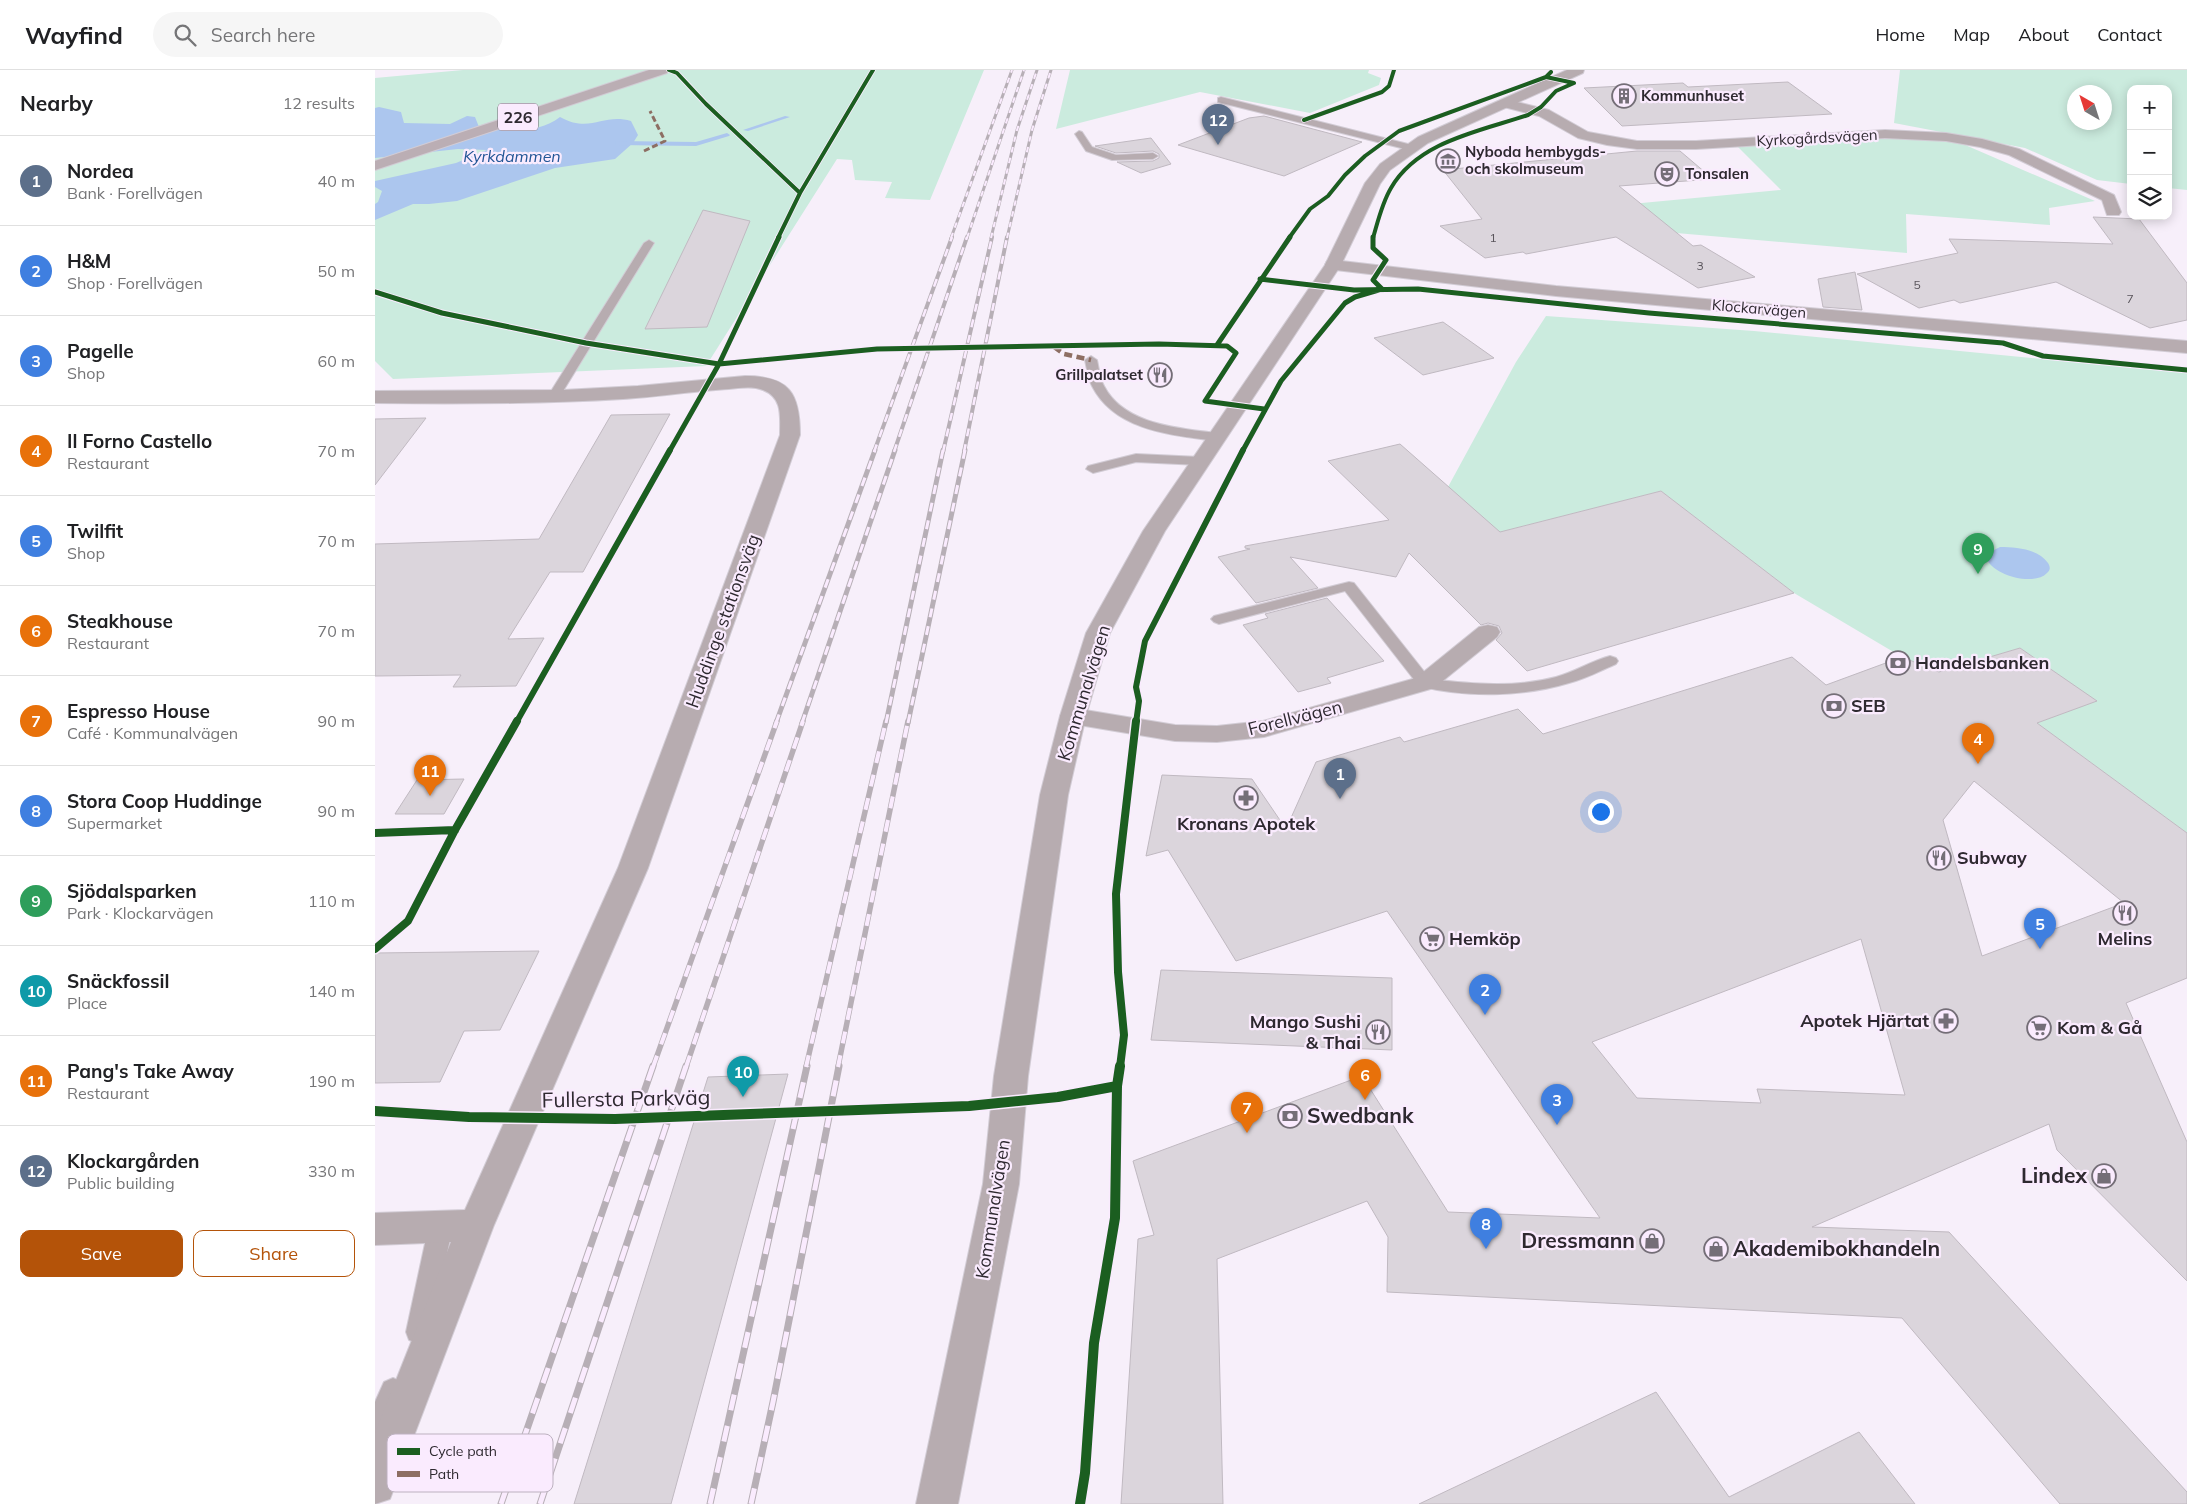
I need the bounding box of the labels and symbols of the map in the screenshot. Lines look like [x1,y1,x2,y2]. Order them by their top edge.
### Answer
building icon: Kommunhuset [1611,83,1637,109]
north arrow [2067,85,2112,130]
place label: Kommunhuset [1641,86,1744,105]
road number: 226 [498,104,538,131]
pin: 12 [1202,104,1234,145]
street label: Kyrkogårdsvägen [1756,125,1878,150]
place label: Nyboda hembygds- och skolmuseum [1465,142,1606,178]
water label: Kyrkdammen [463,146,561,166]
museum icon: Nyboda hembygds- och skolmuseum [1435,148,1461,174]
theatre icon: Tonsalen [1654,161,1680,187]
place label: Tonsalen [1685,164,1749,183]
house number: 1 [1489,230,1497,245]
house number: 3 [1696,258,1704,273]
house number: 5 [1913,277,1921,292]
house number: 7 [2126,291,2134,306]
street label: Klockarvägen [1711,295,1807,322]
restaurant icon: Grillpalatset [1147,362,1173,388]
place label: Grillpalatset [1055,365,1143,384]
street label: Huddinge stationsväg [680,531,765,711]
pin: 9 [1962,533,1994,574]
street label: Kommunalvägen [1052,622,1115,763]
bank icon: Handelsbanken [1885,650,1911,676]
place label: Handelsbanken [1915,651,2049,674]
bank icon: SEB [1821,693,1847,719]
place label: SEB [1851,694,1886,717]
street label: Forellvägen [1245,695,1344,740]
pin: 4 [1962,723,1994,764]
pin: 11 [414,755,446,796]
pin: 1 [1324,758,1356,799]
pharmacy icon: Kronans Apotek [1233,785,1259,811]
your location [1588,799,1614,825]
place label: Kronans Apotek [1177,812,1316,835]
restaurant icon: Subway [1926,845,1952,871]
place label: Subway [1957,846,2027,869]
restaurant icon: Melins [2112,900,2138,926]
pin: 5 [2024,908,2056,949]
supermarket icon: Hemköp [1419,926,1445,952]
place label: Hemköp [1449,927,1521,950]
place label: Melins [2098,927,2152,950]
pin: 2 [1469,974,1501,1015]
pharmacy icon: Apotek Hjärtat [1933,1008,1959,1034]
place label: Apotek Hjärtat [1800,1009,1929,1032]
place label: Mango Sushi & Thai [1250,1010,1361,1054]
supermarket icon: Kom & Gå [2026,1015,2052,1041]
place label: Kom & Gå [2057,1016,2142,1039]
restaurant icon: Mango Sushi & Thai [1365,1019,1391,1045]
pin: 10 [727,1056,759,1097]
pin: 6 [1349,1059,1381,1100]
street label: Fullersta Parkväg [541,1084,711,1112]
pin: 3 [1541,1084,1573,1125]
pin: 7 [1231,1092,1263,1133]
place label: Swedbank [1307,1102,1414,1128]
bank icon: Swedbank [1277,1103,1303,1129]
street label: Kommunalvägen [970,1138,1015,1280]
place label: Lindex [2021,1162,2087,1188]
shop icon: Lindex [2091,1163,2117,1189]
pin: 8 [1470,1208,1502,1249]
place label: Dressmann [1521,1227,1635,1253]
shop icon: Dressmann [1639,1228,1665,1254]
place label: Akademibokhandeln [1733,1235,1940,1261]
shop icon: Akademibokhandeln [1703,1236,1729,1262]
legend [387,1434,553,1492]
text: Cycle path [429,1442,497,1460]
text: Path [429,1465,459,1483]

